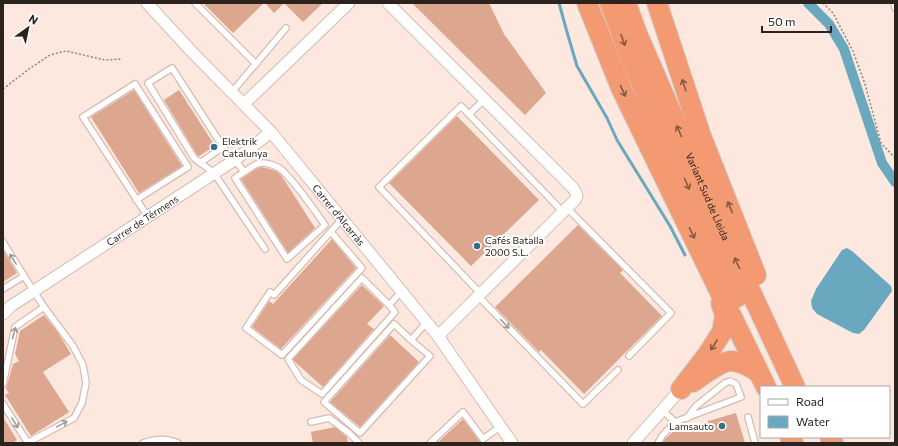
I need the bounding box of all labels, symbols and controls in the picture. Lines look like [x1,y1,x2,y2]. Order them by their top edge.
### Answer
north arrow [8,8,48,48]
scale bar [762,8,831,34]
text: N [27,11,41,27]
text: 50 m [768,14,796,28]
one-way arrow [620,33,628,45]
one-way arrow [680,79,688,91]
one-way arrow [620,85,627,97]
one-way arrow [675,125,682,137]
place label: Elektrik Catalunya [222,135,267,159]
marker: Elektrik Catalunya [209,142,219,152]
street label: Variant Sud de Lleida [683,151,732,242]
one-way arrow [683,178,691,190]
street label: Carrer d'Alcarràs [310,182,368,248]
street label: Carrer de Térmens [104,192,181,248]
one-way arrow [725,202,733,214]
one-way arrow [689,227,696,239]
place label: Cafés Batalla 2000 S.L. [485,234,544,258]
marker: Cafés Batalla 2000 S.L. [472,241,482,251]
one-way arrow [9,253,17,265]
one-way arrow [733,257,740,269]
one-way arrow [500,319,510,329]
one-way arrow [11,326,19,339]
one-way arrow [710,339,718,350]
legend [760,386,890,438]
text: Road [796,394,824,408]
text: Water [796,414,830,428]
one-way arrow [12,417,20,429]
one-way arrow [56,420,68,428]
place label: Lamsauto [669,420,714,432]
marker: Lamsauto [717,421,727,431]

